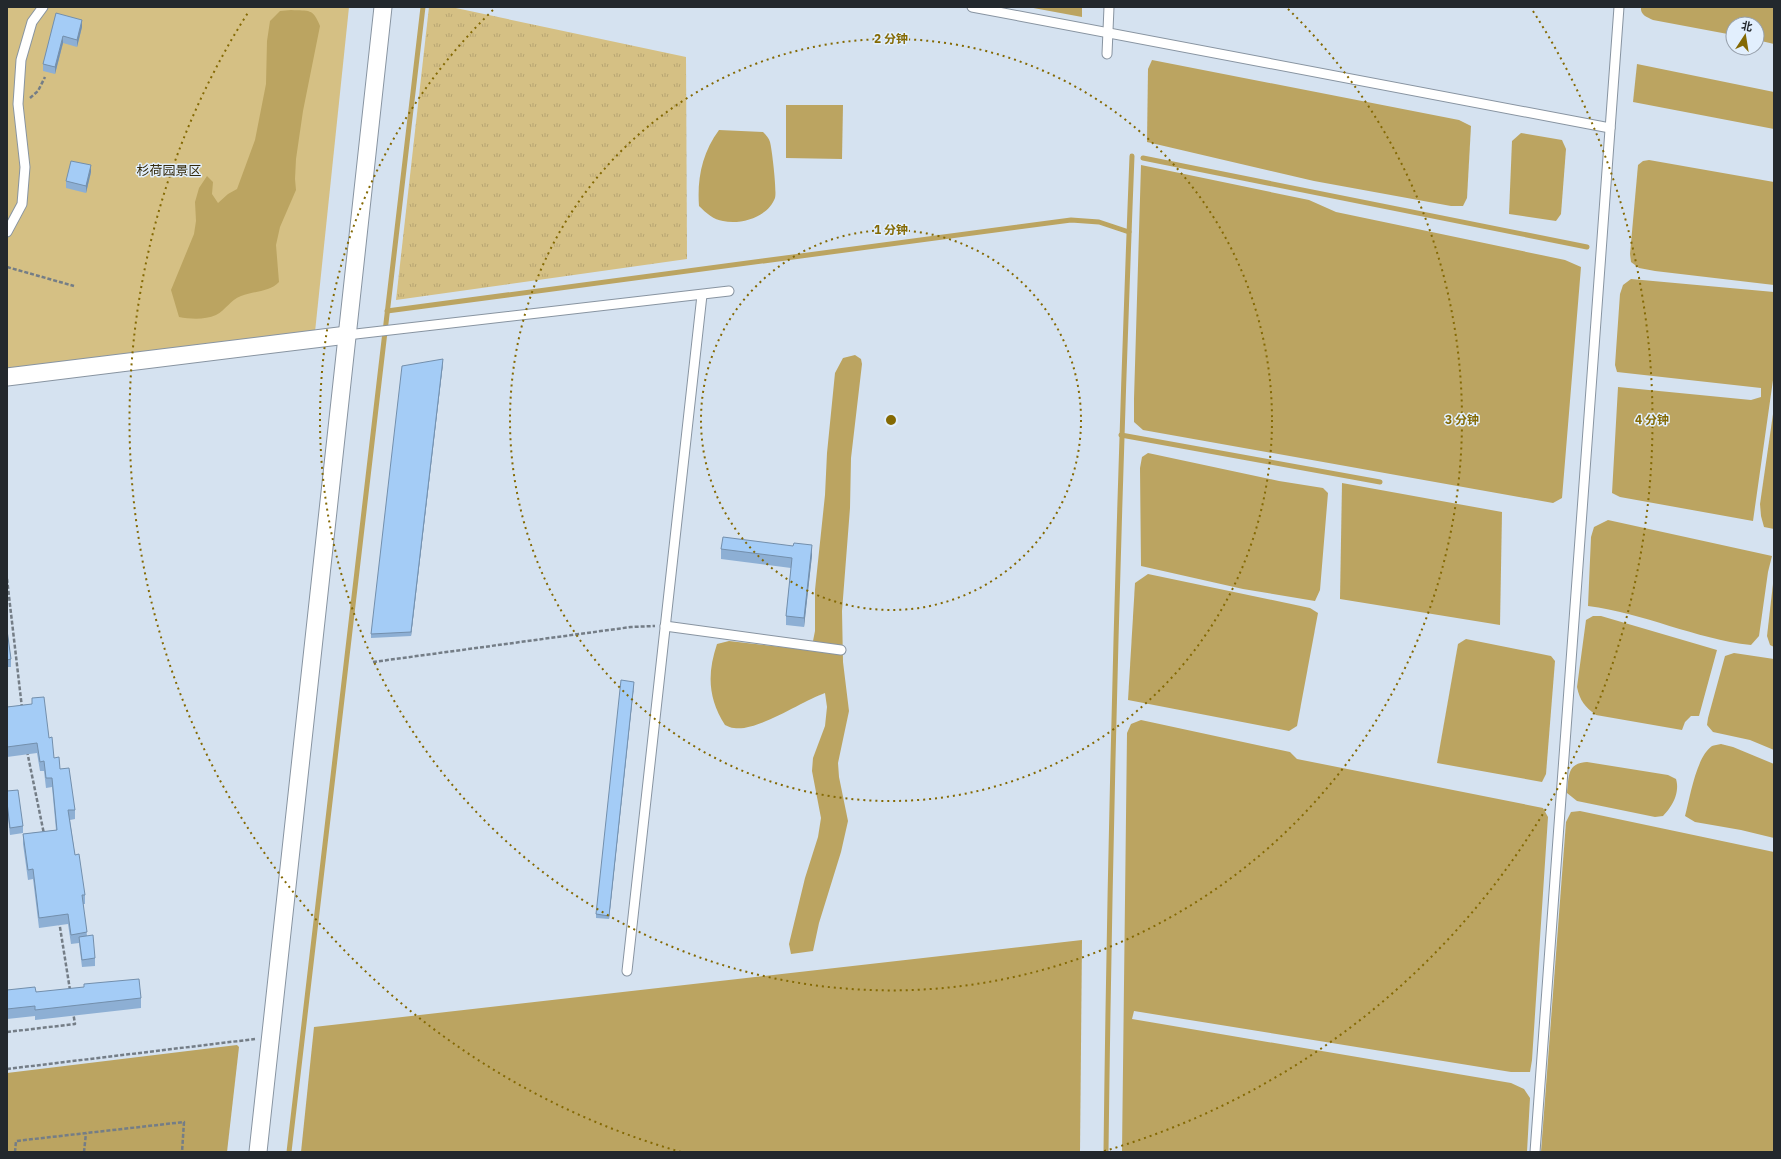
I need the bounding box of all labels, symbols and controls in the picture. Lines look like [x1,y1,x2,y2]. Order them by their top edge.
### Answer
north arrow [1725,16,1765,56]
text: 北 [1740,18,1754,34]
text: 2 分钟 [874,31,908,46]
park label: 杉荷园景区 [136,162,202,179]
text: 1 分钟 [874,222,908,237]
text: 3 分钟 [1445,412,1479,427]
text: 4 分钟 [1635,412,1669,427]
centre of rings [884,413,898,427]

